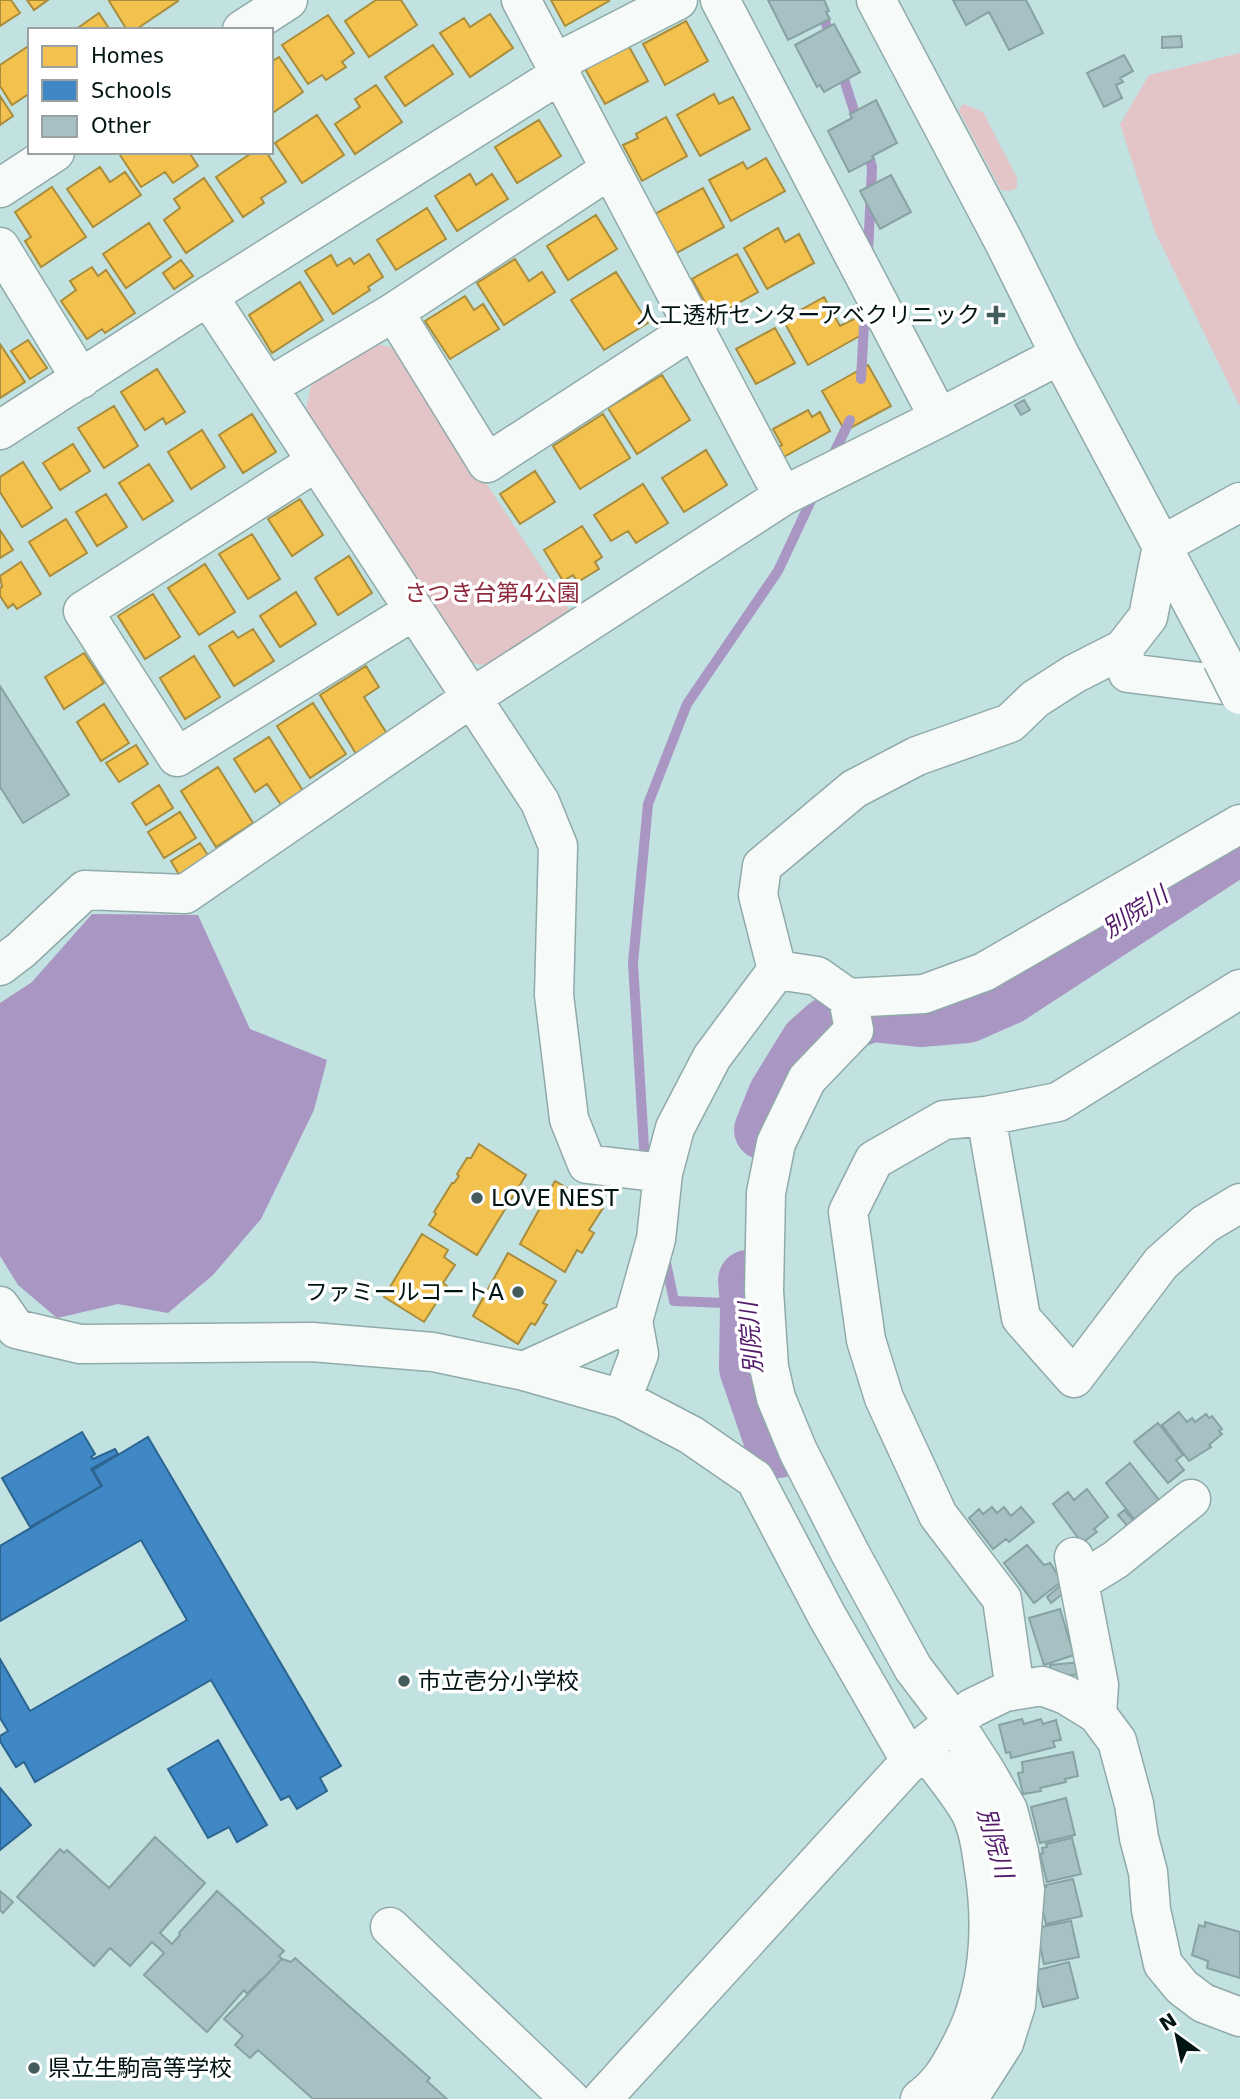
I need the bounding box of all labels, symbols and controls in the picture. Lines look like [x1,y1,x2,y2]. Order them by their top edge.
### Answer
legend [28,28,273,154]
text: Homes [91,44,164,68]
text: Schools [91,79,172,103]
text: Other [91,114,151,138]
place label: 人工透析センターアベクリニック [636,302,980,328]
marker: 人工透析センターアベクリニック [986,305,1006,325]
park label: さつき台第4公園 [404,580,580,606]
water label: 別院川 [1097,879,1175,943]
place label: LOVE NEST [491,1185,620,1211]
marker: LOVE NEST [469,1190,485,1206]
place label: ファミールコートA [305,1279,504,1305]
marker: ファミールコートA [510,1284,526,1300]
water label: 別院川 [734,1298,768,1375]
place label: 市立壱分小学校 [418,1668,579,1694]
marker: 市立壱分小学校 [396,1673,412,1689]
water label: 別院川 [972,1805,1019,1884]
north arrow [1142,2001,1212,2071]
text: N [1155,2008,1180,2035]
place label: 県立生駒高等学校 [48,2055,232,2081]
marker: 県立生駒高等学校 [26,2060,42,2076]

